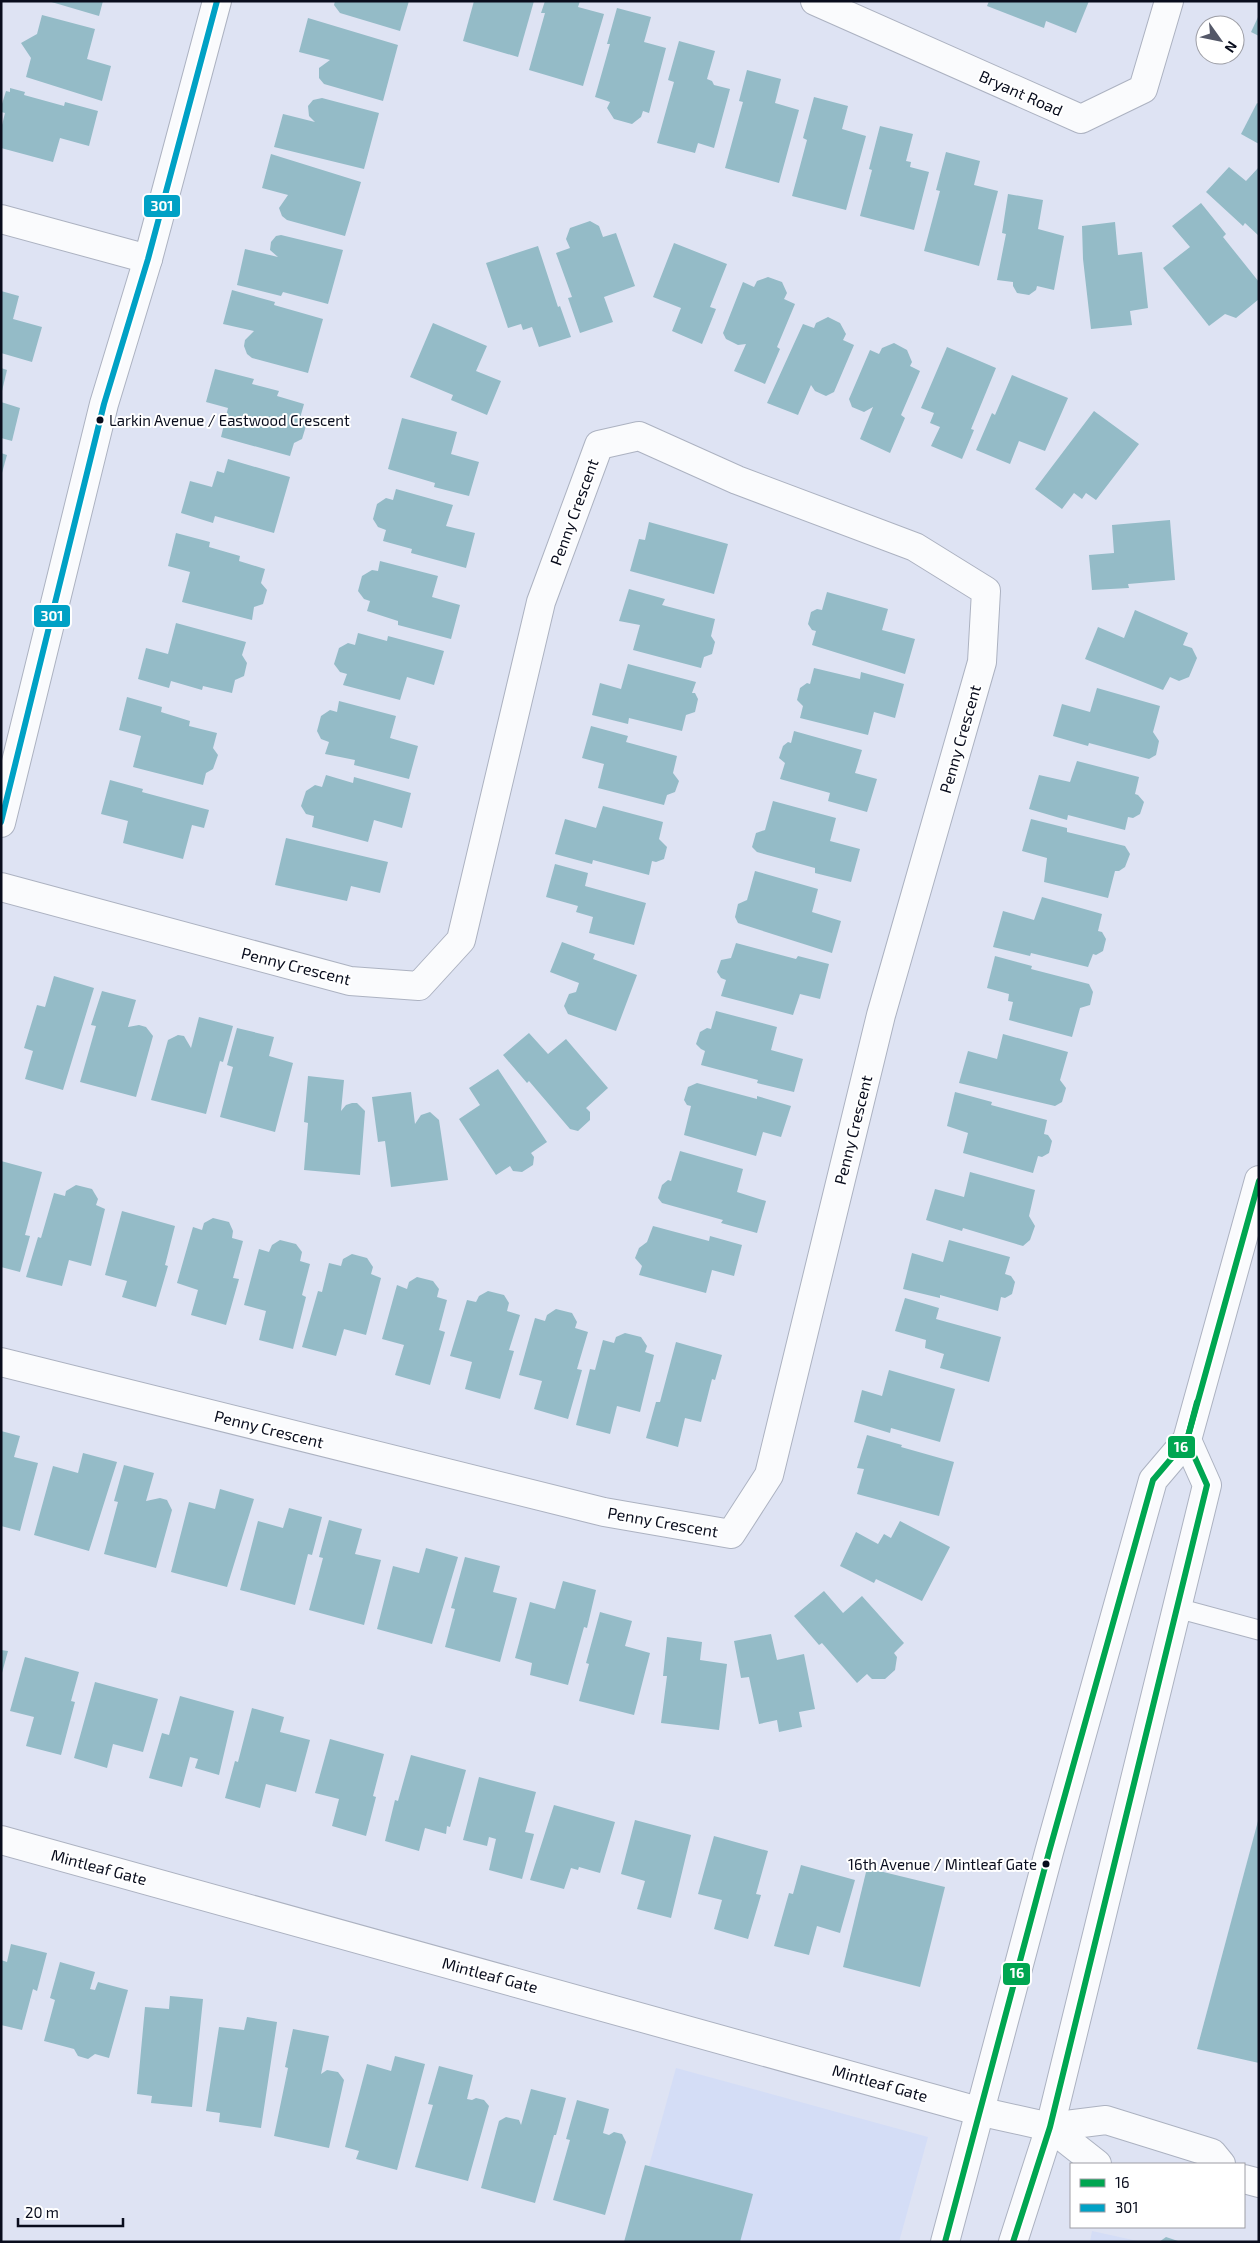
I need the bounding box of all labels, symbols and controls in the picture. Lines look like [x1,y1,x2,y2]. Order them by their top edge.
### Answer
north arrow [1195,15,1245,65]
text: N [1221,38,1241,56]
street label: Bryant Road [977,66,1066,119]
line badge: 301 [143,194,181,218]
text: 301 [151,197,173,214]
place label: Larkin Avenue / Eastwood Crescent [109,411,350,429]
marker: Larkin Avenue / Eastwood Crescent [95,415,105,425]
street label: Penny Crescent [545,456,602,568]
line badge: 301 [33,604,71,628]
text: 301 [41,607,63,624]
street label: Penny Crescent [935,682,984,795]
street label: Penny Crescent [240,943,353,988]
street label: Penny Crescent [830,1073,875,1186]
street label: Penny Crescent [213,1406,326,1451]
line badge: 16 [1167,1435,1196,1459]
text: 16 [1174,1438,1188,1455]
street label: Penny Crescent [606,1502,720,1541]
street label: Mintleaf Gate [49,1845,149,1888]
place label: 16th Avenue / Mintleaf Gate [848,1855,1037,1873]
marker: 16th Avenue / Mintleaf Gate [1041,1859,1051,1869]
street label: Mintleaf Gate [440,1953,540,1996]
line badge: 16 [1002,1962,1031,1986]
text: 16 [1010,1964,1024,1981]
street label: Mintleaf Gate [830,2060,930,2105]
legend [1070,2163,1245,2228]
text: 16 [1115,2173,1130,2191]
scale bar [18,2196,122,2228]
text: 301 [1115,2198,1138,2216]
text: 20 m [25,2203,59,2221]

